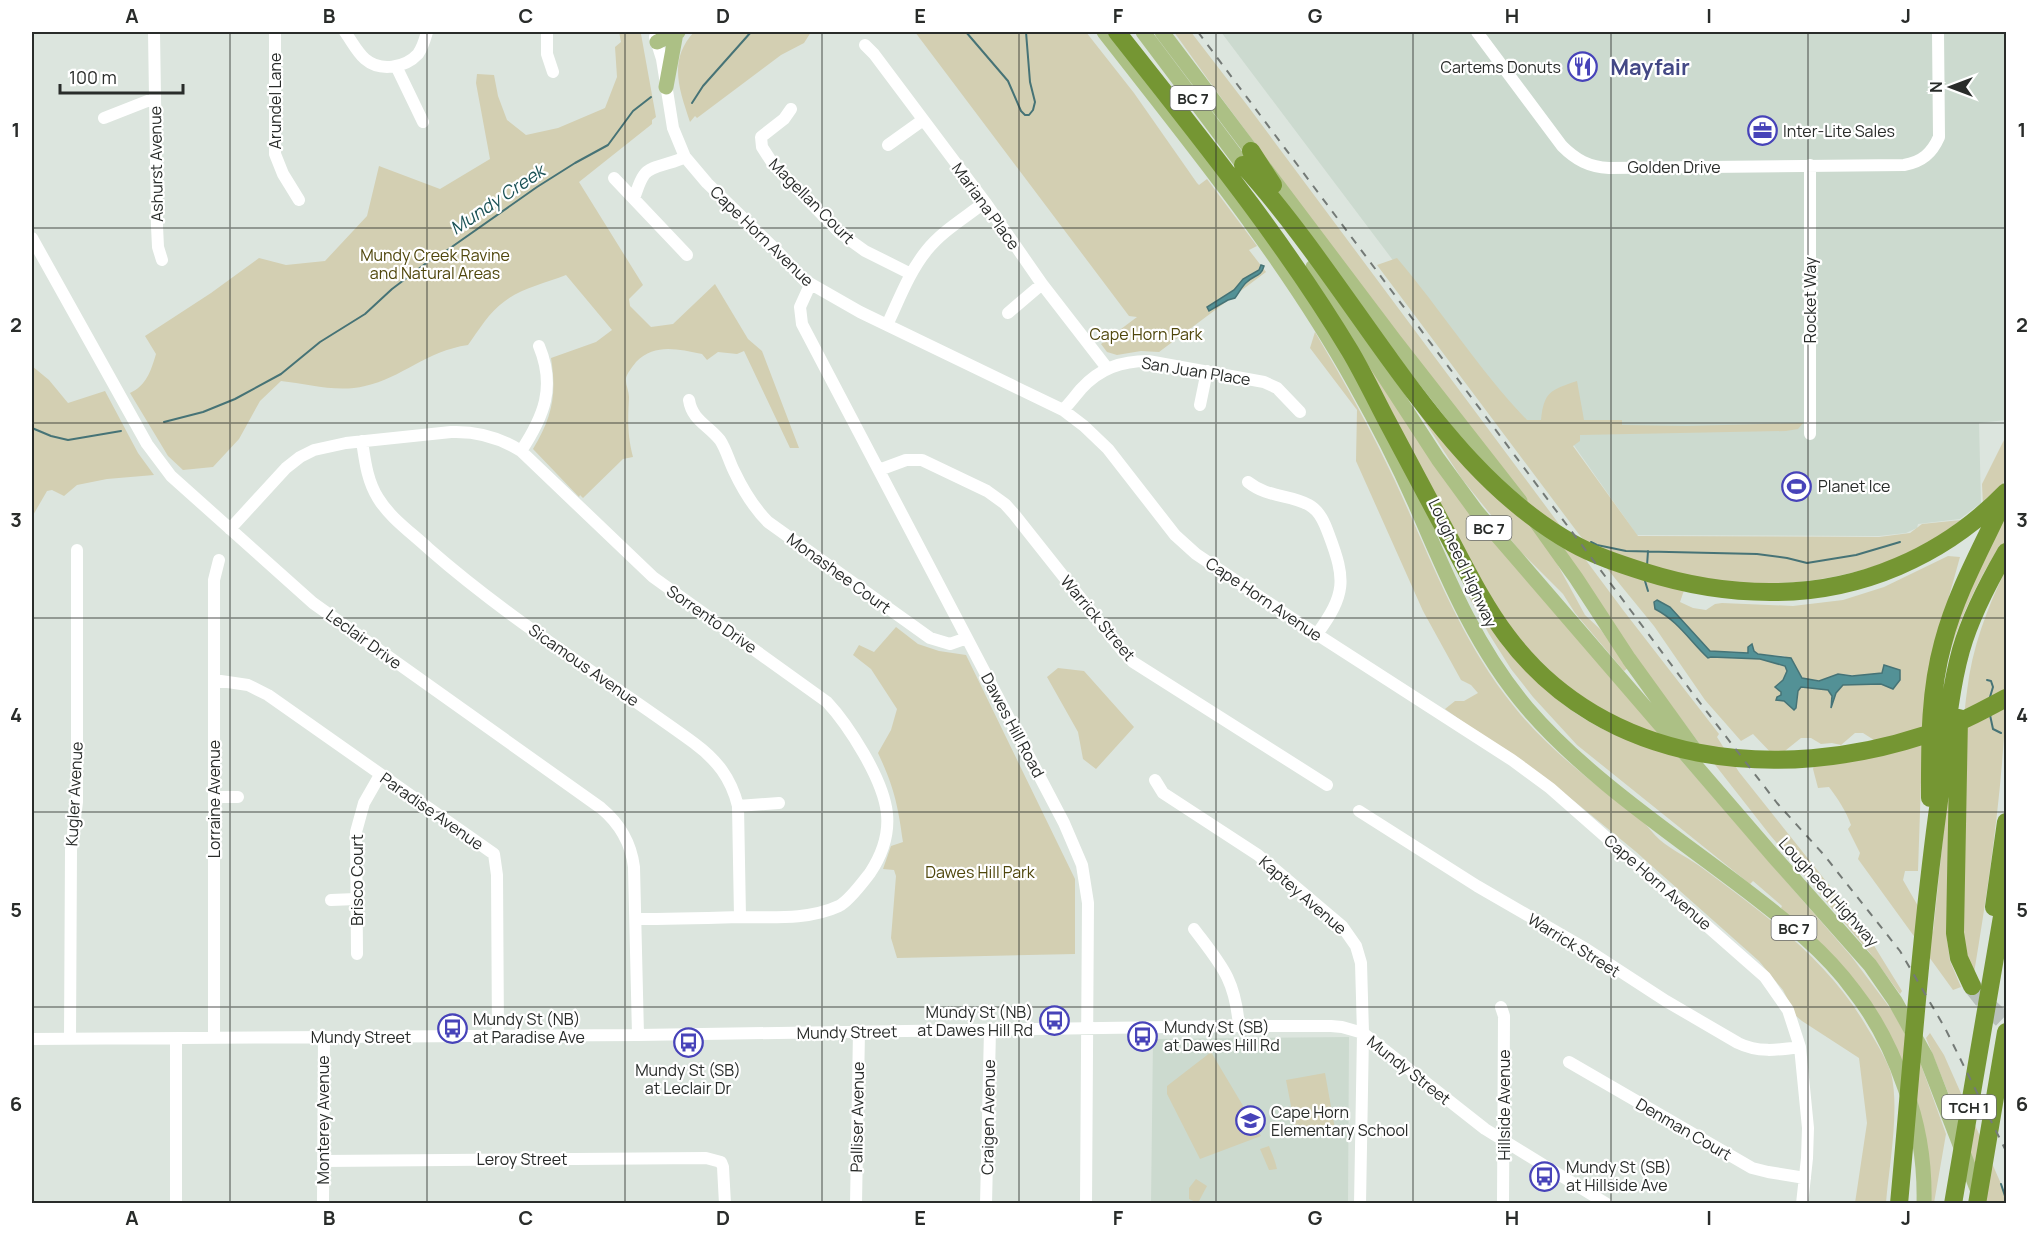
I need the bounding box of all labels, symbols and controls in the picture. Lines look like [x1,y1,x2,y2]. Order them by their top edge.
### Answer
text: A [125,2,139,29]
text: B [323,2,336,29]
text: C [519,2,533,29]
text: D [716,2,730,29]
text: E [914,2,926,29]
text: F [1113,2,1124,29]
text: G [1308,2,1323,29]
text: H [1505,2,1519,29]
text: I [1706,2,1712,29]
text: J [1901,2,1911,29]
restaurant icon: Cartems Donuts [1566,51,1598,83]
district label: Mayfair [1610,52,1690,82]
street label: Arundel Lane [264,53,286,149]
place label: Cartems Donuts [1441,56,1561,78]
scale bar [60,57,183,95]
north arrow [1921,57,1981,117]
text: 100 m [69,65,117,89]
text: N [1925,81,1947,93]
road number: BC 7 [1170,86,1216,110]
street label: Ashurst Avenue [144,106,168,222]
office icon: Inter-Lite Sales [1746,115,1778,147]
text: 1 [12,116,20,143]
text: 1 [2018,116,2026,143]
place label: Inter-Lite Sales [1783,120,1895,142]
street label: Magellan Court [764,153,860,249]
street label: Golden Drive [1627,156,1721,178]
water label: Mundy Creek [445,157,552,240]
street label: Mariana Place [947,158,1025,254]
street label: Cape Horn Avenue [705,181,819,291]
park label: Mundy Creek Ravine and Natural Areas [360,244,510,284]
street label: Rocket Way [1799,256,1821,343]
text: 2 [10,311,22,338]
text: 2 [2016,311,2028,338]
park label: Cape Horn Park [1089,323,1204,345]
street label: San Juan Place [1140,352,1252,390]
sports icon: Planet Ice [1781,470,1813,502]
place label: Planet Ice [1818,475,1890,497]
street label: Lougheed Highway [1423,495,1503,632]
text: 3 [10,506,22,533]
text: 3 [2016,506,2028,533]
road number: BC 7 [1466,516,1512,540]
street label: Monashee Court [782,528,896,618]
street label: Cape Horn Avenue [1201,552,1327,646]
street label: Warrick Street [1056,571,1140,665]
street label: Sorrento Drive [662,580,762,658]
street label: Leclair Drive [322,604,406,674]
street label: Sicamous Avenue [524,619,644,711]
street label: Dawes Hill Road [976,669,1050,781]
text: 4 [10,701,22,728]
text: 4 [2016,701,2028,728]
street label: Lorraine Avenue [203,740,225,858]
street label: Kugler Avenue [60,741,88,847]
street label: Paradise Avenue [376,767,488,855]
street label: Cape Horn Avenue [1599,829,1717,935]
street label: Lougheed Highway [1774,833,1884,952]
street label: Brisco Court [346,834,368,926]
street label: Kaptey Avenue [1254,851,1352,939]
park label: Dawes Hill Park [925,861,1036,883]
text: 5 [10,896,22,923]
text: 5 [2016,896,2028,923]
street label: Warrick Street [1523,908,1625,982]
road number: BC 7 [1772,916,1816,940]
place label: Mundy St (NB) at Dawes Hill Rd [917,1001,1033,1041]
bus stop icon: Mundy St (NB) at Dawes Hill Rd [1038,1005,1070,1037]
place label: Mundy St (NB) at Paradise Ave [473,1008,585,1048]
bus stop icon: Mundy St (NB) at Paradise Ave [436,1012,468,1044]
place label: Mundy St (SB) at Dawes Hill Rd [1164,1016,1280,1056]
street label: Mundy Street [797,1020,897,1044]
bus stop icon: Mundy St (SB) at Dawes Hill Rd [1127,1020,1159,1052]
street label: Mundy Street [311,1026,411,1048]
bus stop icon: Mundy St (SB) at Leclair Dr [672,1026,704,1058]
street label: Mundy Street [1363,1030,1455,1110]
street label: Hillside Avenue [1493,1049,1515,1161]
street label: Monterey Avenue [312,1055,334,1185]
place label: Mundy St (SB) at Leclair Dr [635,1059,741,1099]
street label: Craigen Avenue [976,1059,1000,1175]
street label: Palliser Avenue [845,1061,869,1173]
text: 6 [10,1090,22,1117]
text: 6 [2016,1090,2028,1117]
street label: Denman Court [1632,1093,1736,1165]
road number: TCH 1 [1942,1095,1996,1119]
place label: Cape Horn Elementary School [1271,1101,1409,1141]
school or university icon: Cape Horn Elementary School [1234,1105,1266,1137]
street label: Leroy Street [477,1148,567,1170]
place label: Mundy St (SB) at Hillside Ave [1566,1156,1672,1196]
bus stop icon: Mundy St (SB) at Hillside Ave [1529,1160,1561,1192]
text: A [125,1204,139,1231]
text: B [323,1204,336,1231]
text: C [519,1204,533,1231]
text: D [716,1204,730,1231]
text: E [914,1204,926,1231]
text: F [1113,1204,1124,1231]
text: G [1308,1204,1323,1231]
text: H [1505,1204,1519,1231]
text: I [1706,1204,1712,1231]
text: J [1901,1204,1911,1231]

